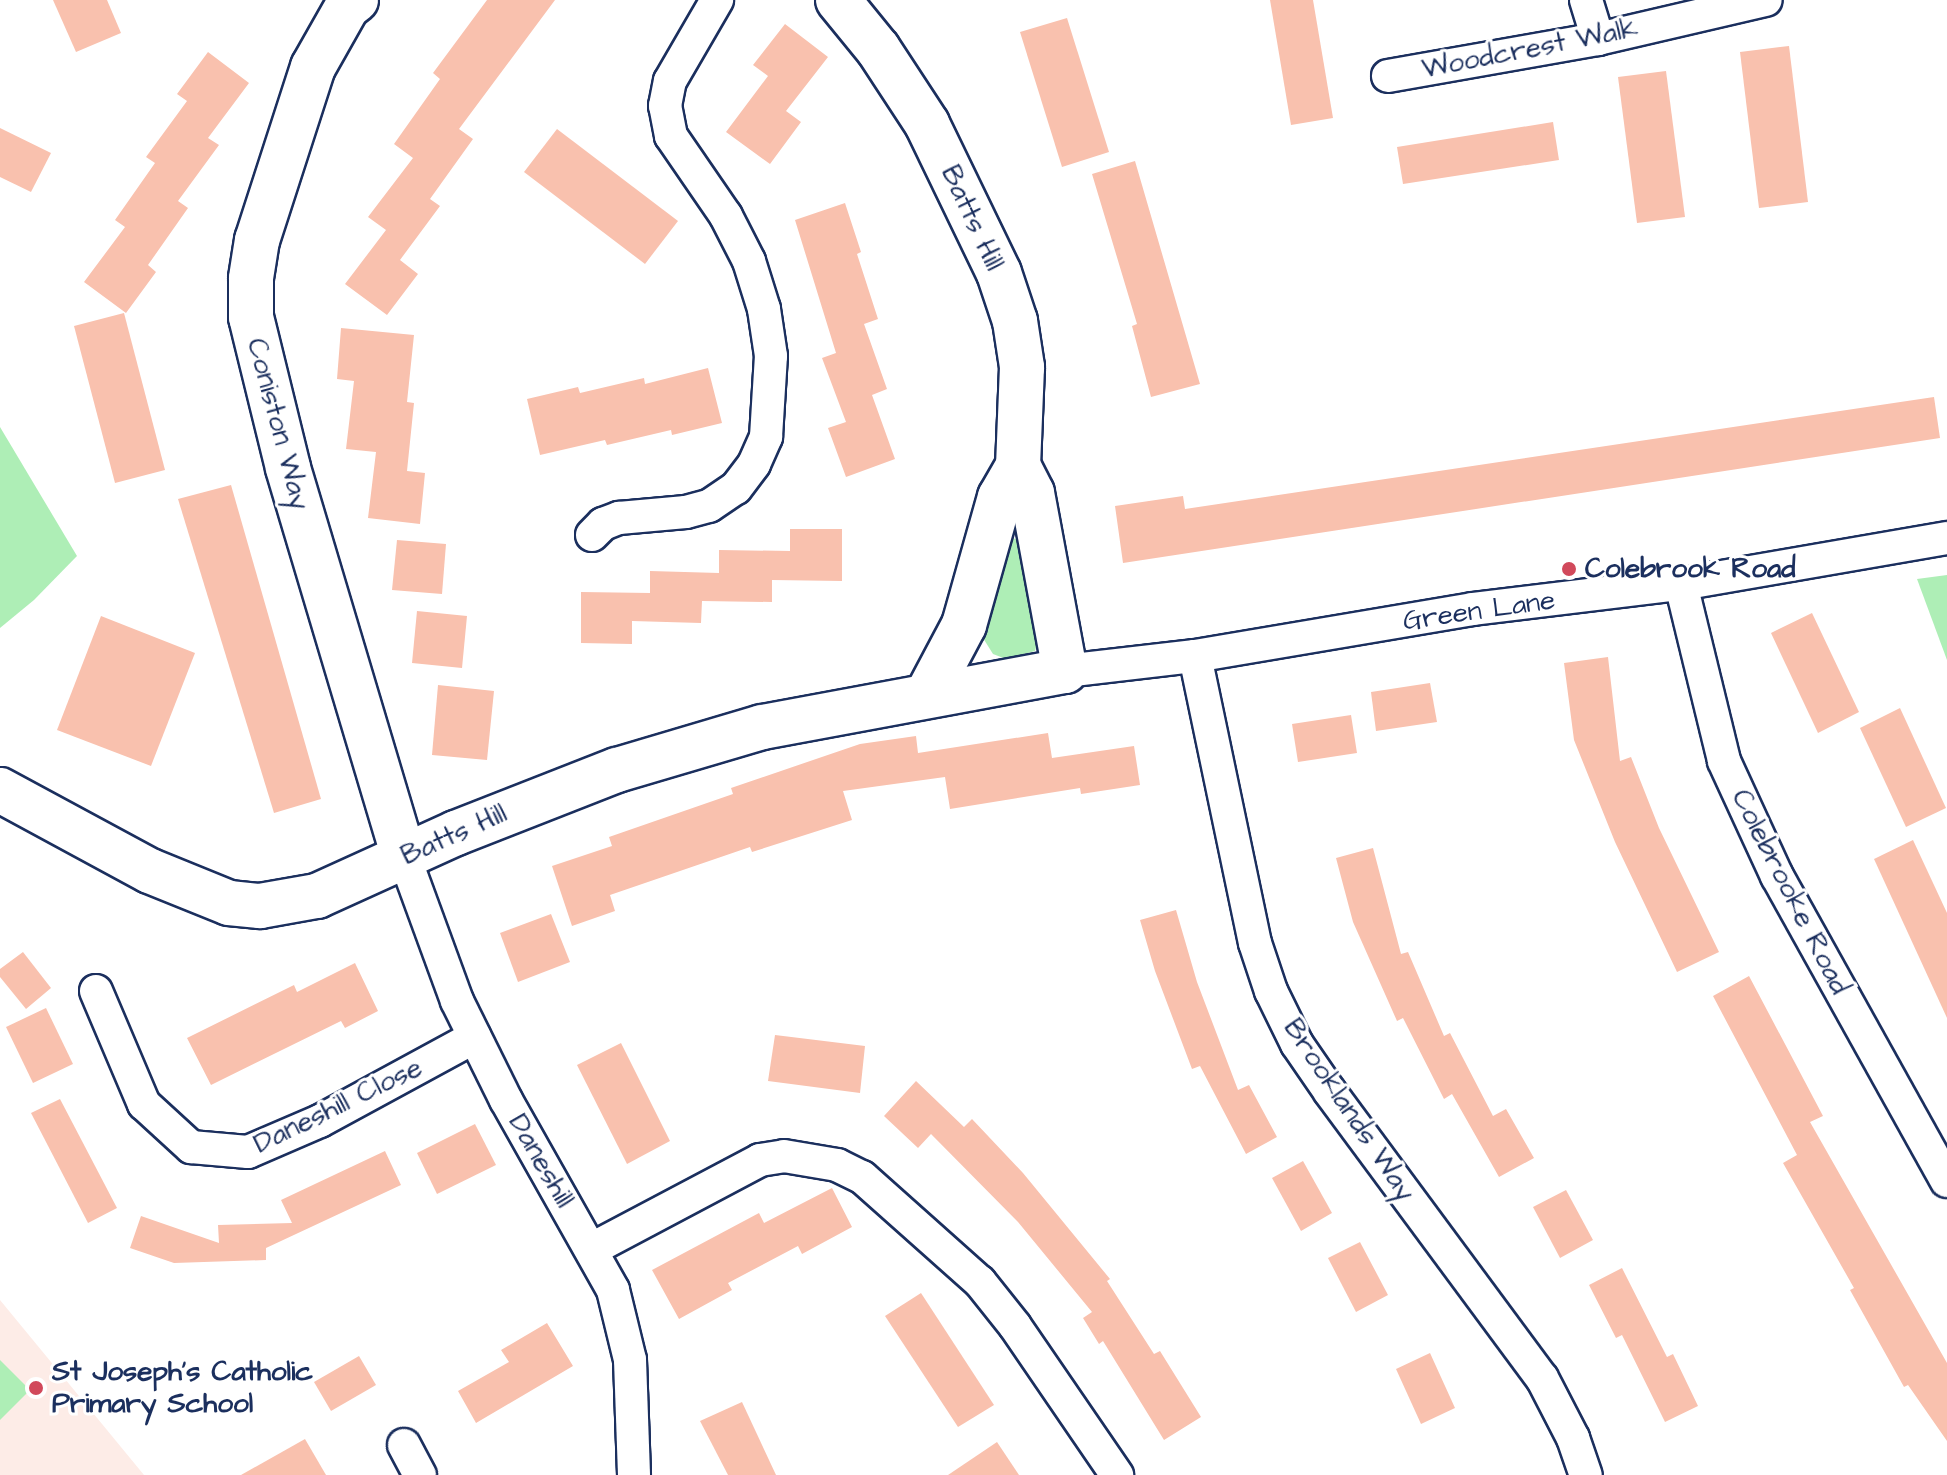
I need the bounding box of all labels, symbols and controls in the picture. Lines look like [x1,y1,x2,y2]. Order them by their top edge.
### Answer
street label: Woodcrest Walk [1419,12,1641,86]
street label: Batts Hill [933,160,1011,276]
street label: Coniston Way [239,335,317,513]
place label: Colebrook Road [1585,552,1796,586]
marker: Colebrook Road [1560,560,1578,578]
street label: Green Lane [1401,584,1557,638]
street label: Colebrooke Road [1724,784,1856,1000]
street label: Batts Hill [396,797,512,873]
street label: Brooklands Way [1276,1013,1422,1207]
street label: Daneshill Close [248,1051,428,1161]
street label: Daneshill [501,1108,581,1214]
place label: St Joseph's Catholic Primary School [52,1355,313,1421]
marker: St Joseph's Catholic Primary School [27,1379,45,1397]

